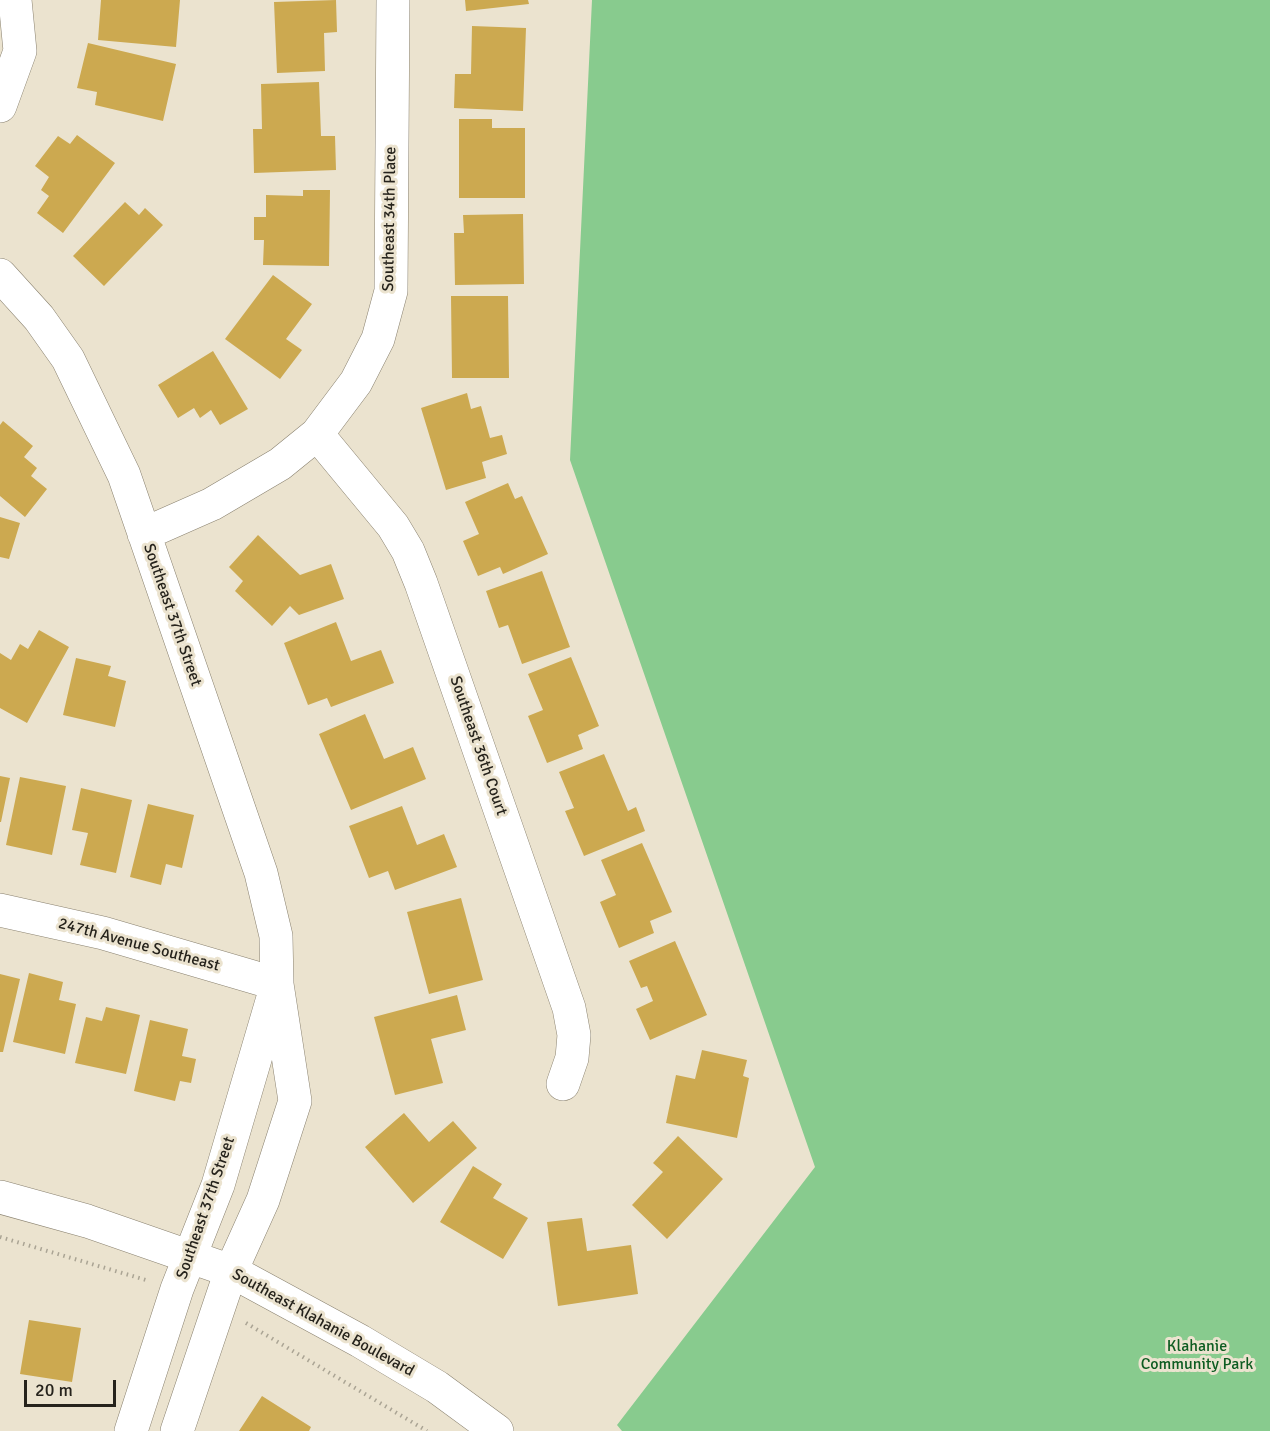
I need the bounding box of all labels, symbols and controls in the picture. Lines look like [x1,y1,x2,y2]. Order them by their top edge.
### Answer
street label: Southeast 34th Place [379,146,401,292]
street label: Southeast 37th Street [139,541,205,689]
street label: Southeast 36th Court [445,674,511,818]
street label: 247th Avenue Southeast [56,914,222,976]
street label: Southeast 37th Street [173,1134,239,1282]
street label: Southeast Klahanie Boulevard [229,1265,417,1381]
park label: Klahanie Community Park [1141,1337,1253,1375]
scale bar [27,1368,118,1406]
text: 20 m [35,1379,73,1401]

